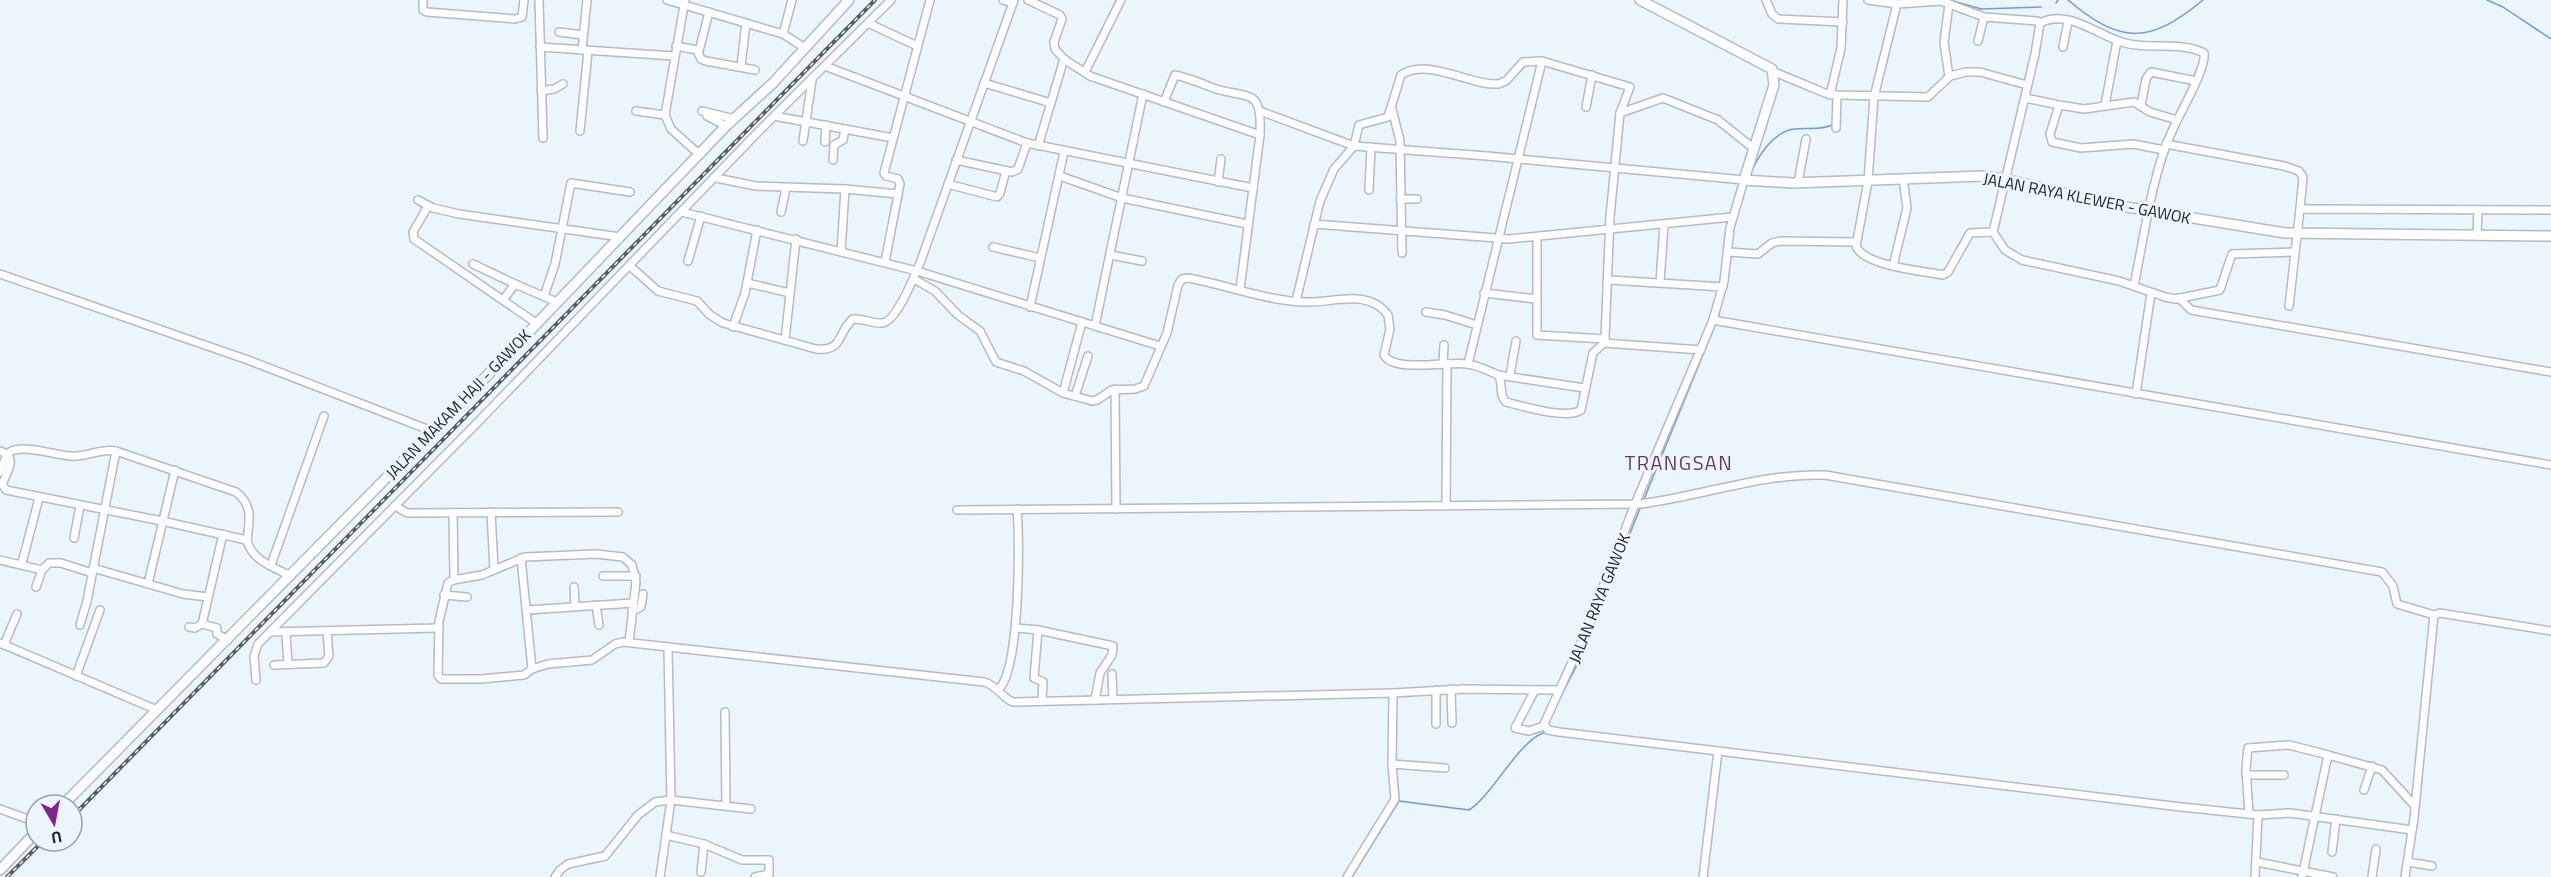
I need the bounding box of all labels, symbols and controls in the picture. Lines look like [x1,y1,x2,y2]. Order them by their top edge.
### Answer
street label: JALAN RAYA KLEWER - GAWOK [1981,166,2193,230]
street label: JALAN MAKAM HAJI - GAWOK [380,324,536,484]
district label: TRANGSAN [1625,447,1733,478]
street label: JALAN RAYA GAWOK [1562,530,1636,666]
north arrow [24,793,84,853]
text: U [49,825,64,850]

